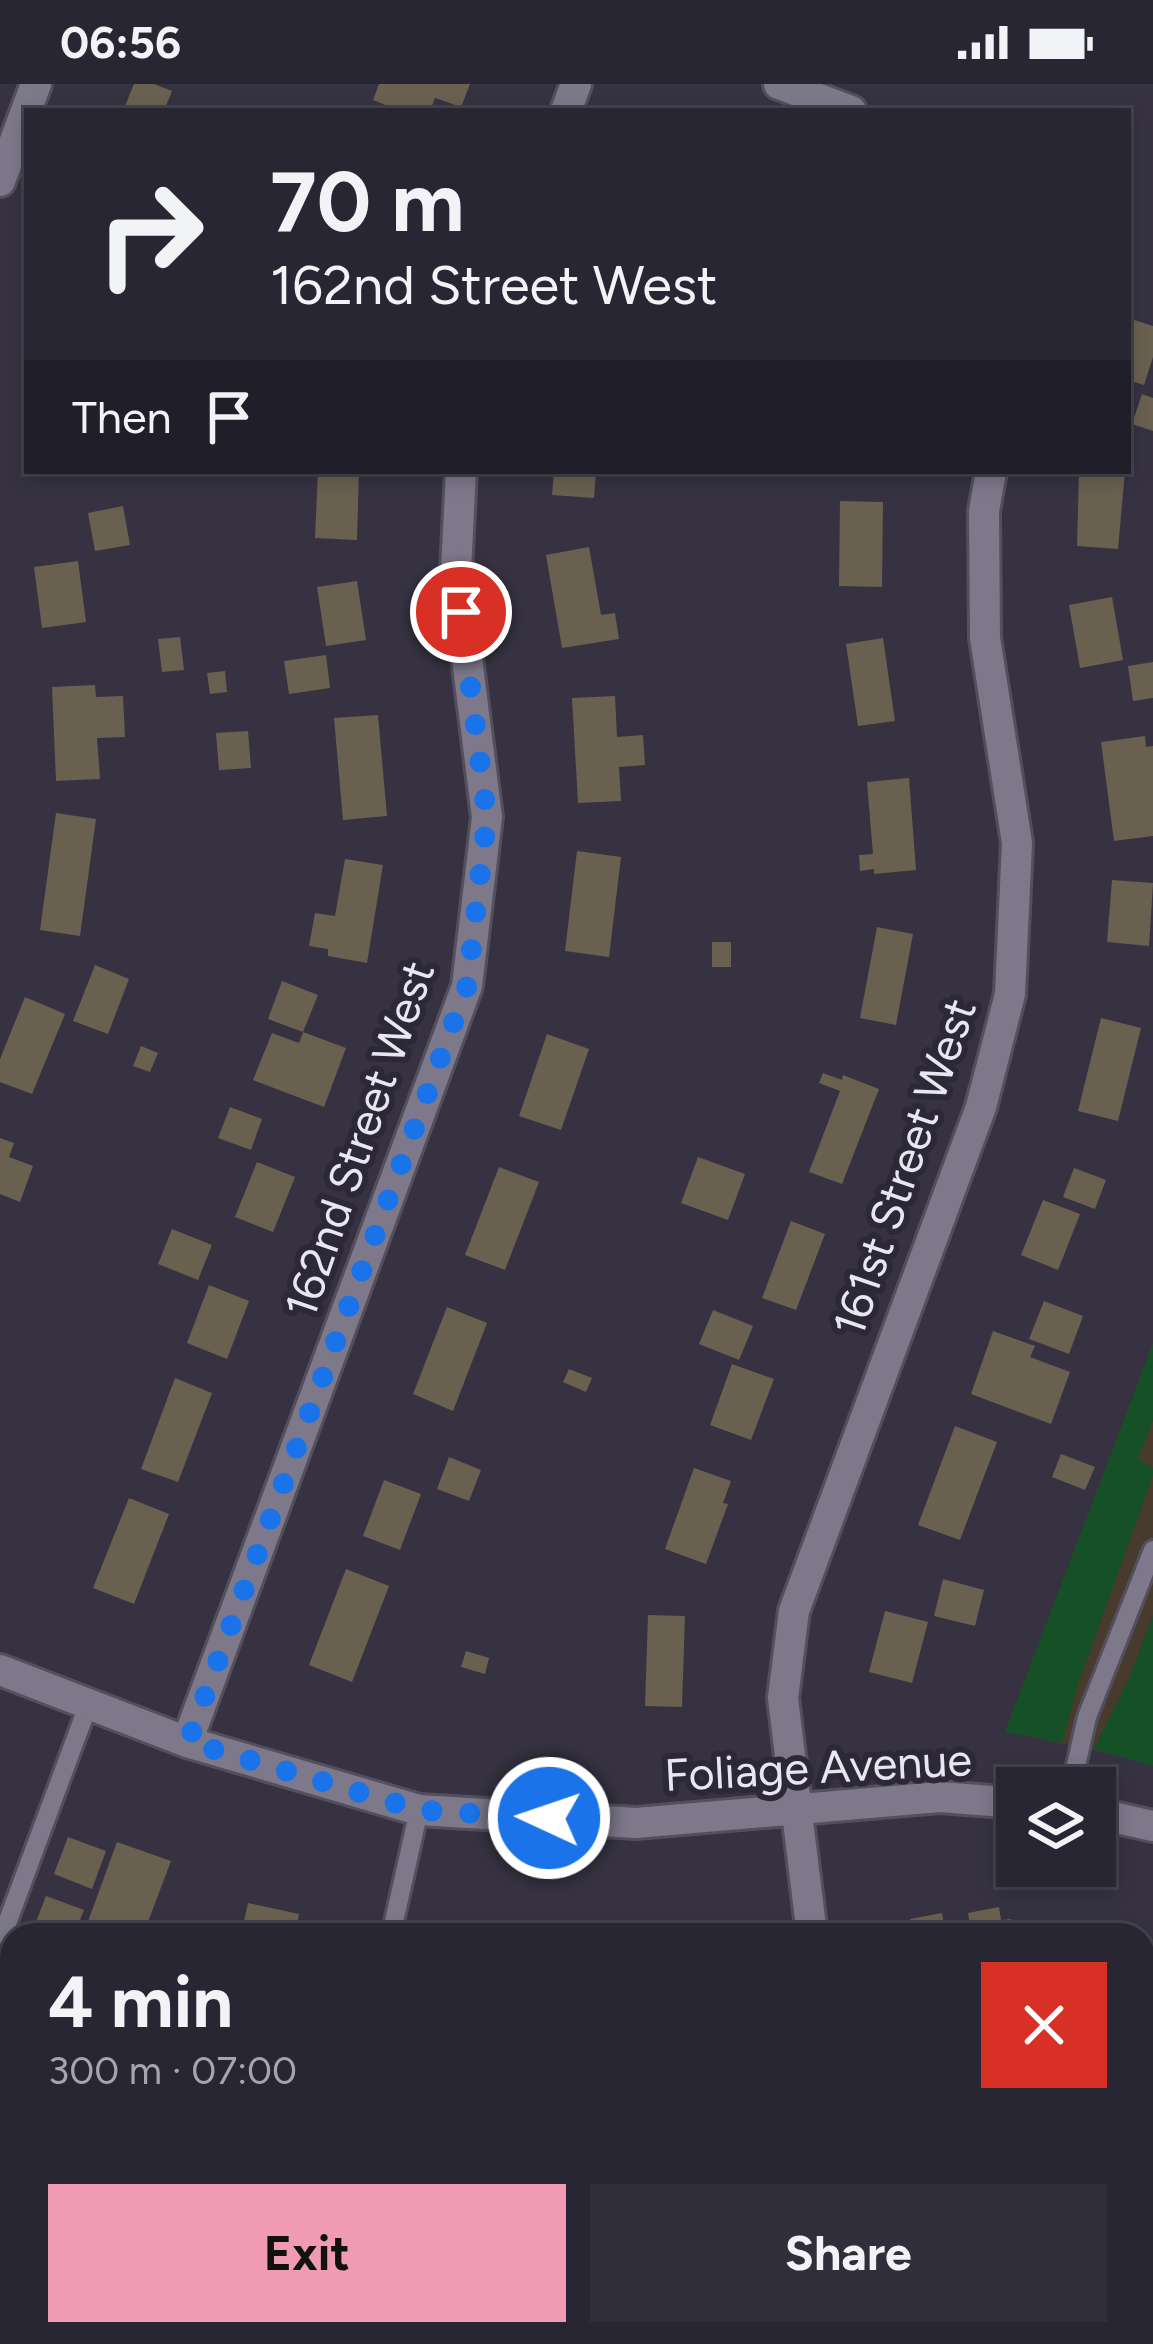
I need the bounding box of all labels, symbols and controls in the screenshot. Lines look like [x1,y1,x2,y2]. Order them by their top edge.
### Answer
text: 06:56 [60,15,181,69]
text: 70 m [270,151,464,252]
icon: right [72,156,228,312]
text: 162nd Street West [270,253,717,318]
icon: arrive [196,384,262,450]
text: Then [72,390,172,444]
pin [410,561,512,663]
icon: arrive [428,579,494,645]
street label: 162nd Street West [273,954,445,1324]
street label: 161st Street West [821,991,987,1343]
street label: Foliage Avenue [663,1732,973,1802]
position arrow [486,1755,612,1881]
map controls [996,1767,1116,1887]
button: layers [996,1767,1116,1887]
text: 4 min [48,1959,233,2045]
button: close [981,1962,1107,2088]
text: 300 m · 07:00 [48,2047,297,2094]
button: Exit [48,2184,566,2322]
button: Share [590,2184,1107,2322]

